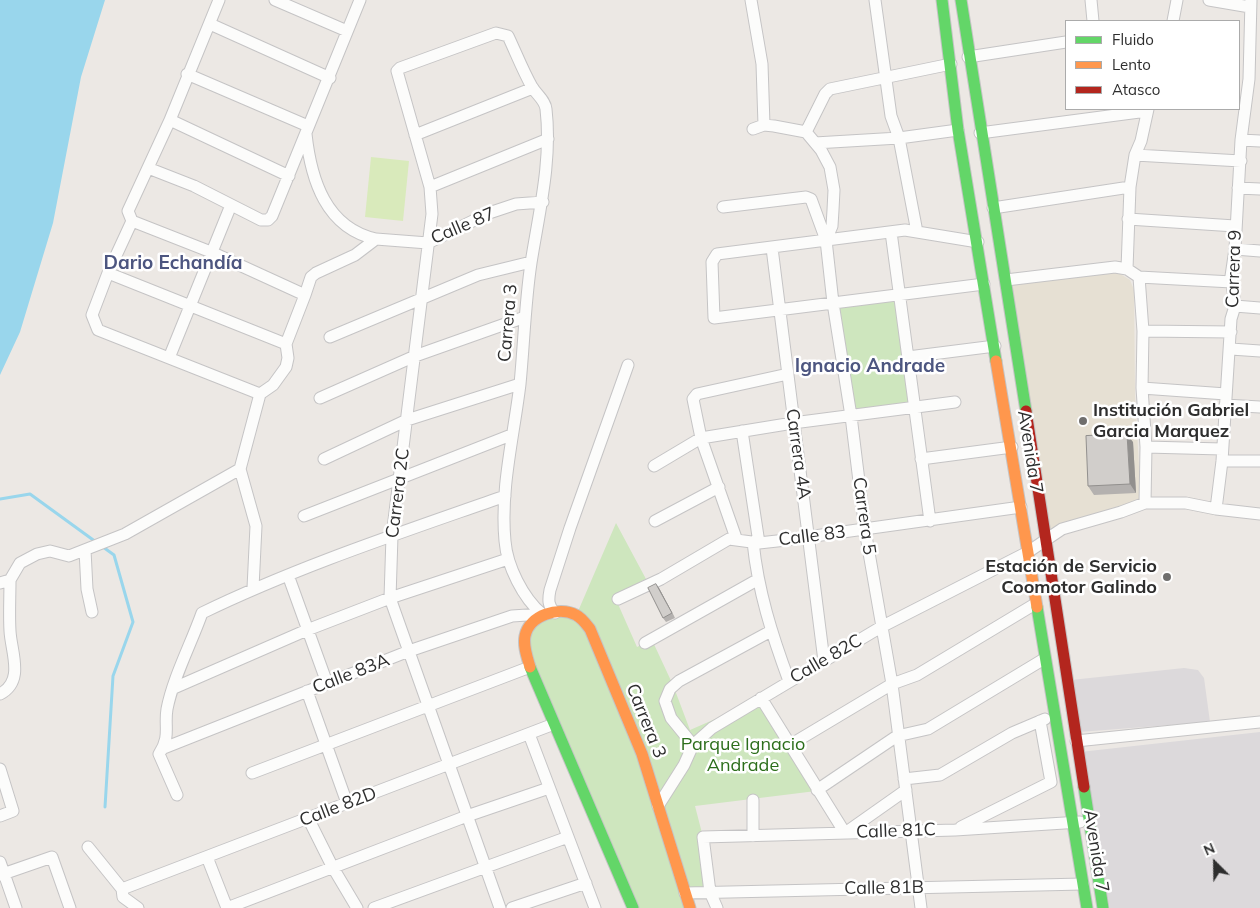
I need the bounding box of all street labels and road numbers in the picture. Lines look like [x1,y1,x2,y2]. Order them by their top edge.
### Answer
street label: Calle 87 [428,203,498,249]
street label: Carrera 9 [1222,229,1246,309]
street label: Carrera 3 [494,283,522,363]
street label: Carrera 4A [781,407,815,501]
street label: Avenida 7 [1013,409,1047,495]
street label: Carrera 2C [382,447,414,539]
street label: Carrera 5 [848,476,880,556]
street label: Calle 83 [777,521,847,551]
street label: Calle 82C [786,630,866,688]
street label: Calle 83A [309,649,393,699]
street label: Carrera 3 [621,681,671,761]
street label: Calle 82D [296,782,380,832]
street label: Avenida 7 [1079,808,1113,894]
street label: Calle 81C [856,819,936,843]
street label: Calle 81B [844,877,924,899]

